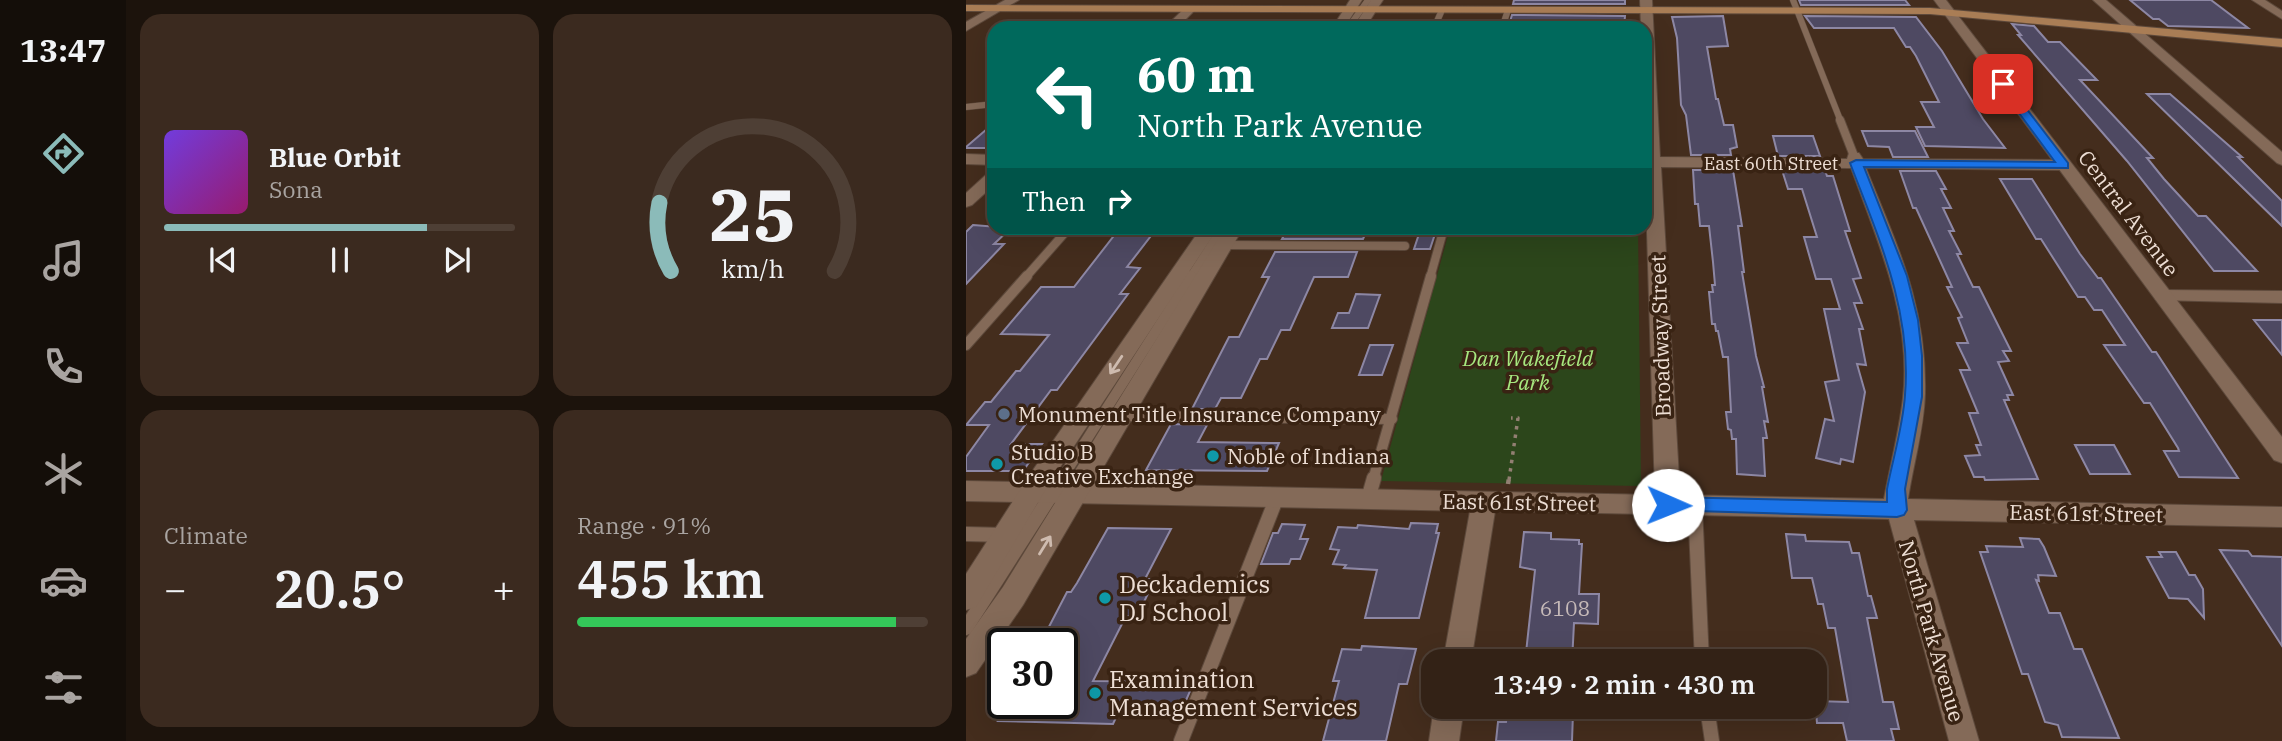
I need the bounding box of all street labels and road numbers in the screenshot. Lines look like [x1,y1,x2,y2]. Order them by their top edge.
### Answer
street label: Central Avenue [2072,144,2186,282]
street label: East 60th Street [1704,152,1838,175]
street label: Broadway Street [1643,254,1677,418]
street label: East 61st Street [1442,487,1596,517]
street label: East 61st Street [2009,498,2163,528]
street label: North Park Avenue [1893,537,1971,725]

